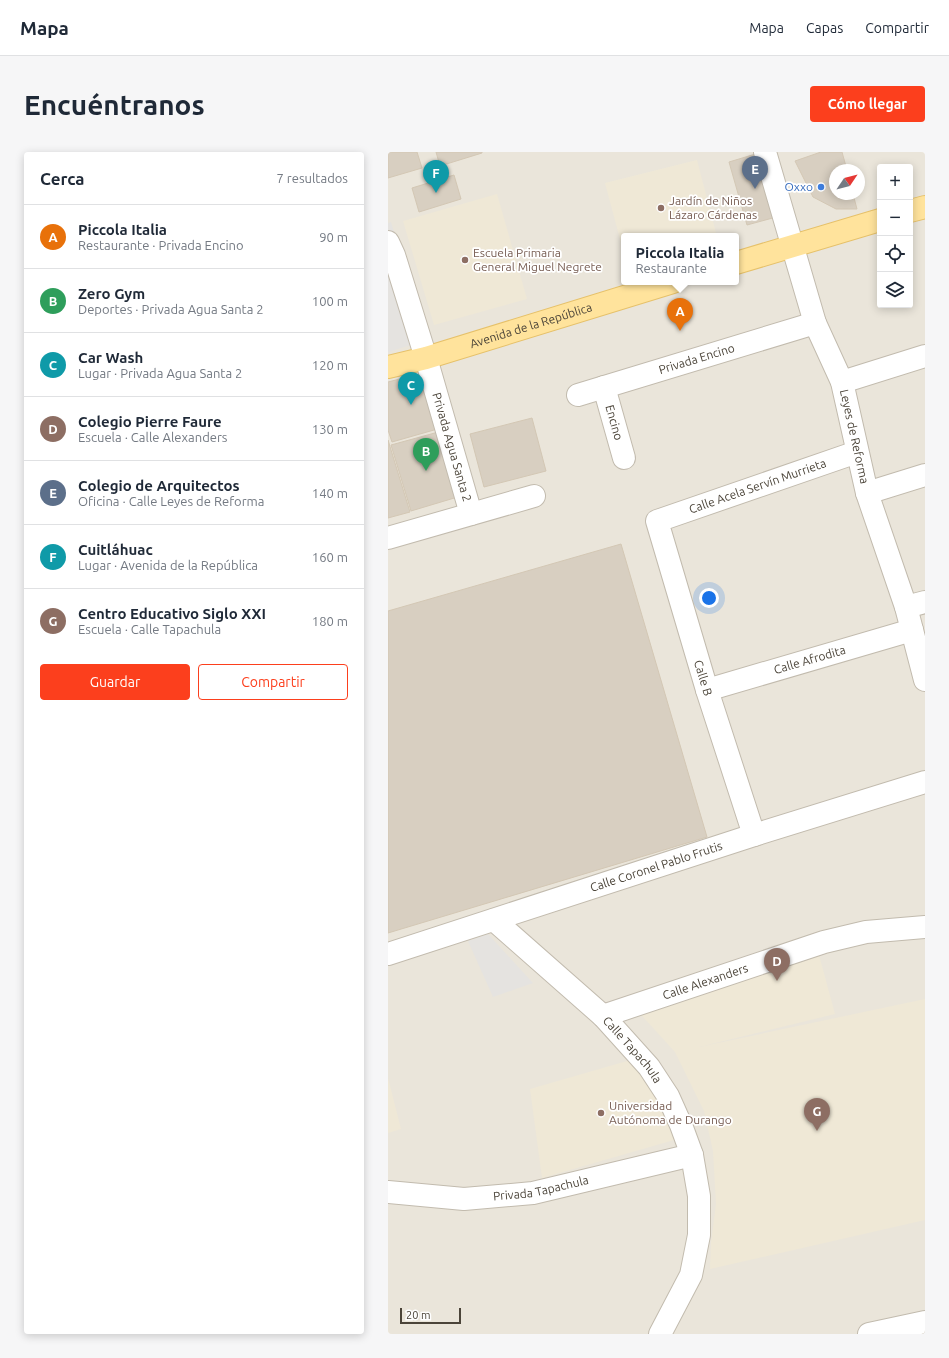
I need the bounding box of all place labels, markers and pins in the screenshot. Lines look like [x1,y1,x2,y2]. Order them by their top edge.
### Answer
pin: E [742,156,768,189]
pin: F [423,160,449,193]
place label: Oxxo [784,180,813,193]
marker: Oxxo [816,182,826,192]
place label: Jardín de Niños Lázaro Cárdenas [669,194,757,221]
marker: Jardín de Niños Lázaro Cárdenas [656,203,666,213]
place label: Escuela Primaria General Miguel Negrete [473,246,602,273]
marker: Escuela Primaria General Miguel Negrete [460,255,470,265]
pin: A [667,298,693,331]
pin: C [398,372,424,405]
pin: B [413,438,439,471]
pin: D [764,948,790,981]
pin: G [804,1098,830,1131]
place label: Universidad Autónoma de Durango [609,1099,732,1126]
marker: Universidad Autónoma de Durango [596,1108,606,1118]

